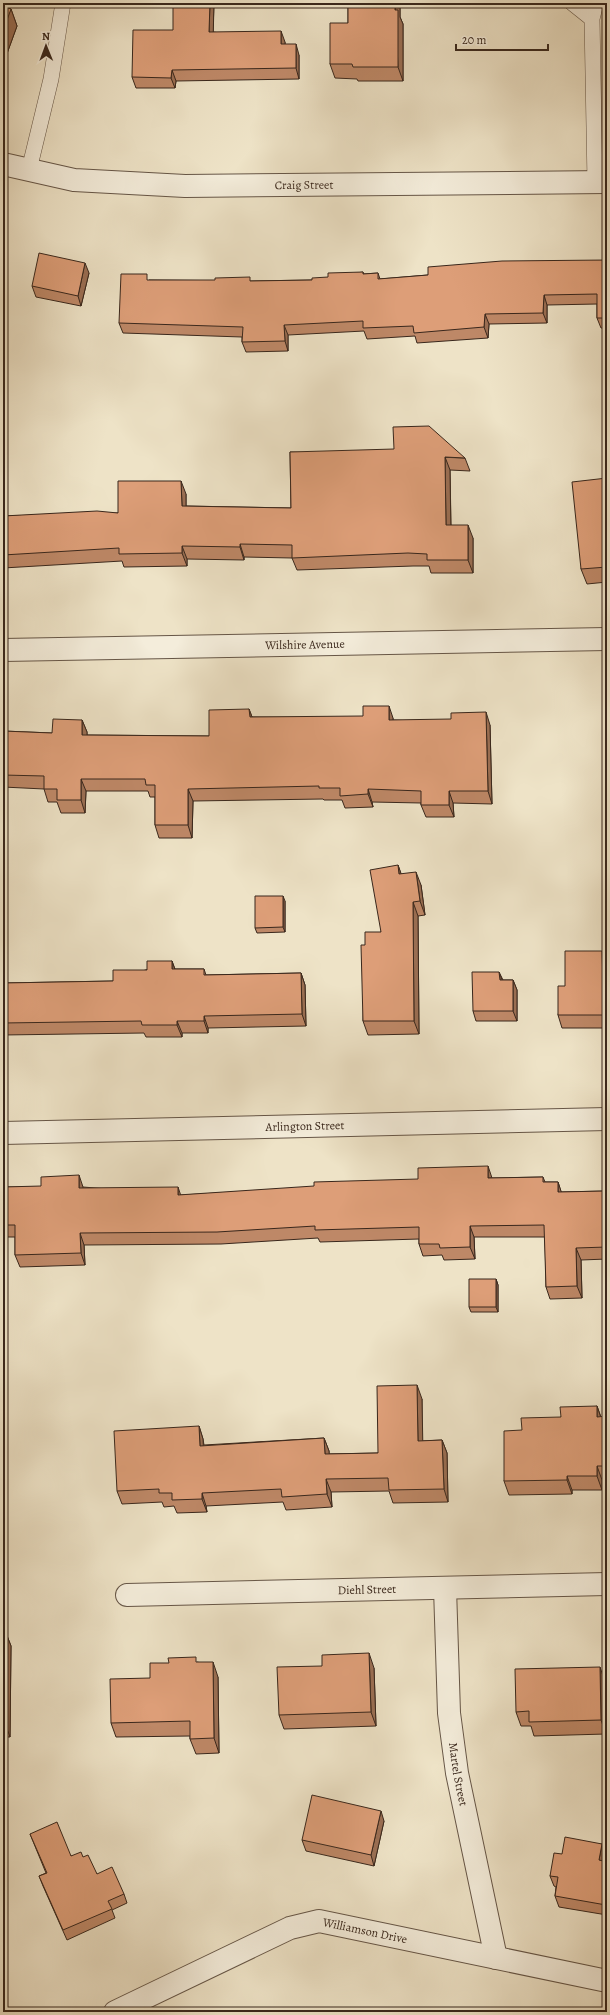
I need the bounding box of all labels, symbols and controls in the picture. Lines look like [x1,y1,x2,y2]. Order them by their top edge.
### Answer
north arrow [26,26,66,66]
scale bar [456,26,548,52]
text: N [42,29,50,44]
text: 20 m [462,32,486,48]
street label: Craig Street [275,177,334,193]
street label: Wilshire Avenue [264,636,345,653]
street label: Arlington Street [264,1117,345,1135]
street label: Diehl Street [337,1581,396,1598]
street label: Martel Street [445,1741,472,1808]
street label: Williamson Drive [320,1914,409,1947]

